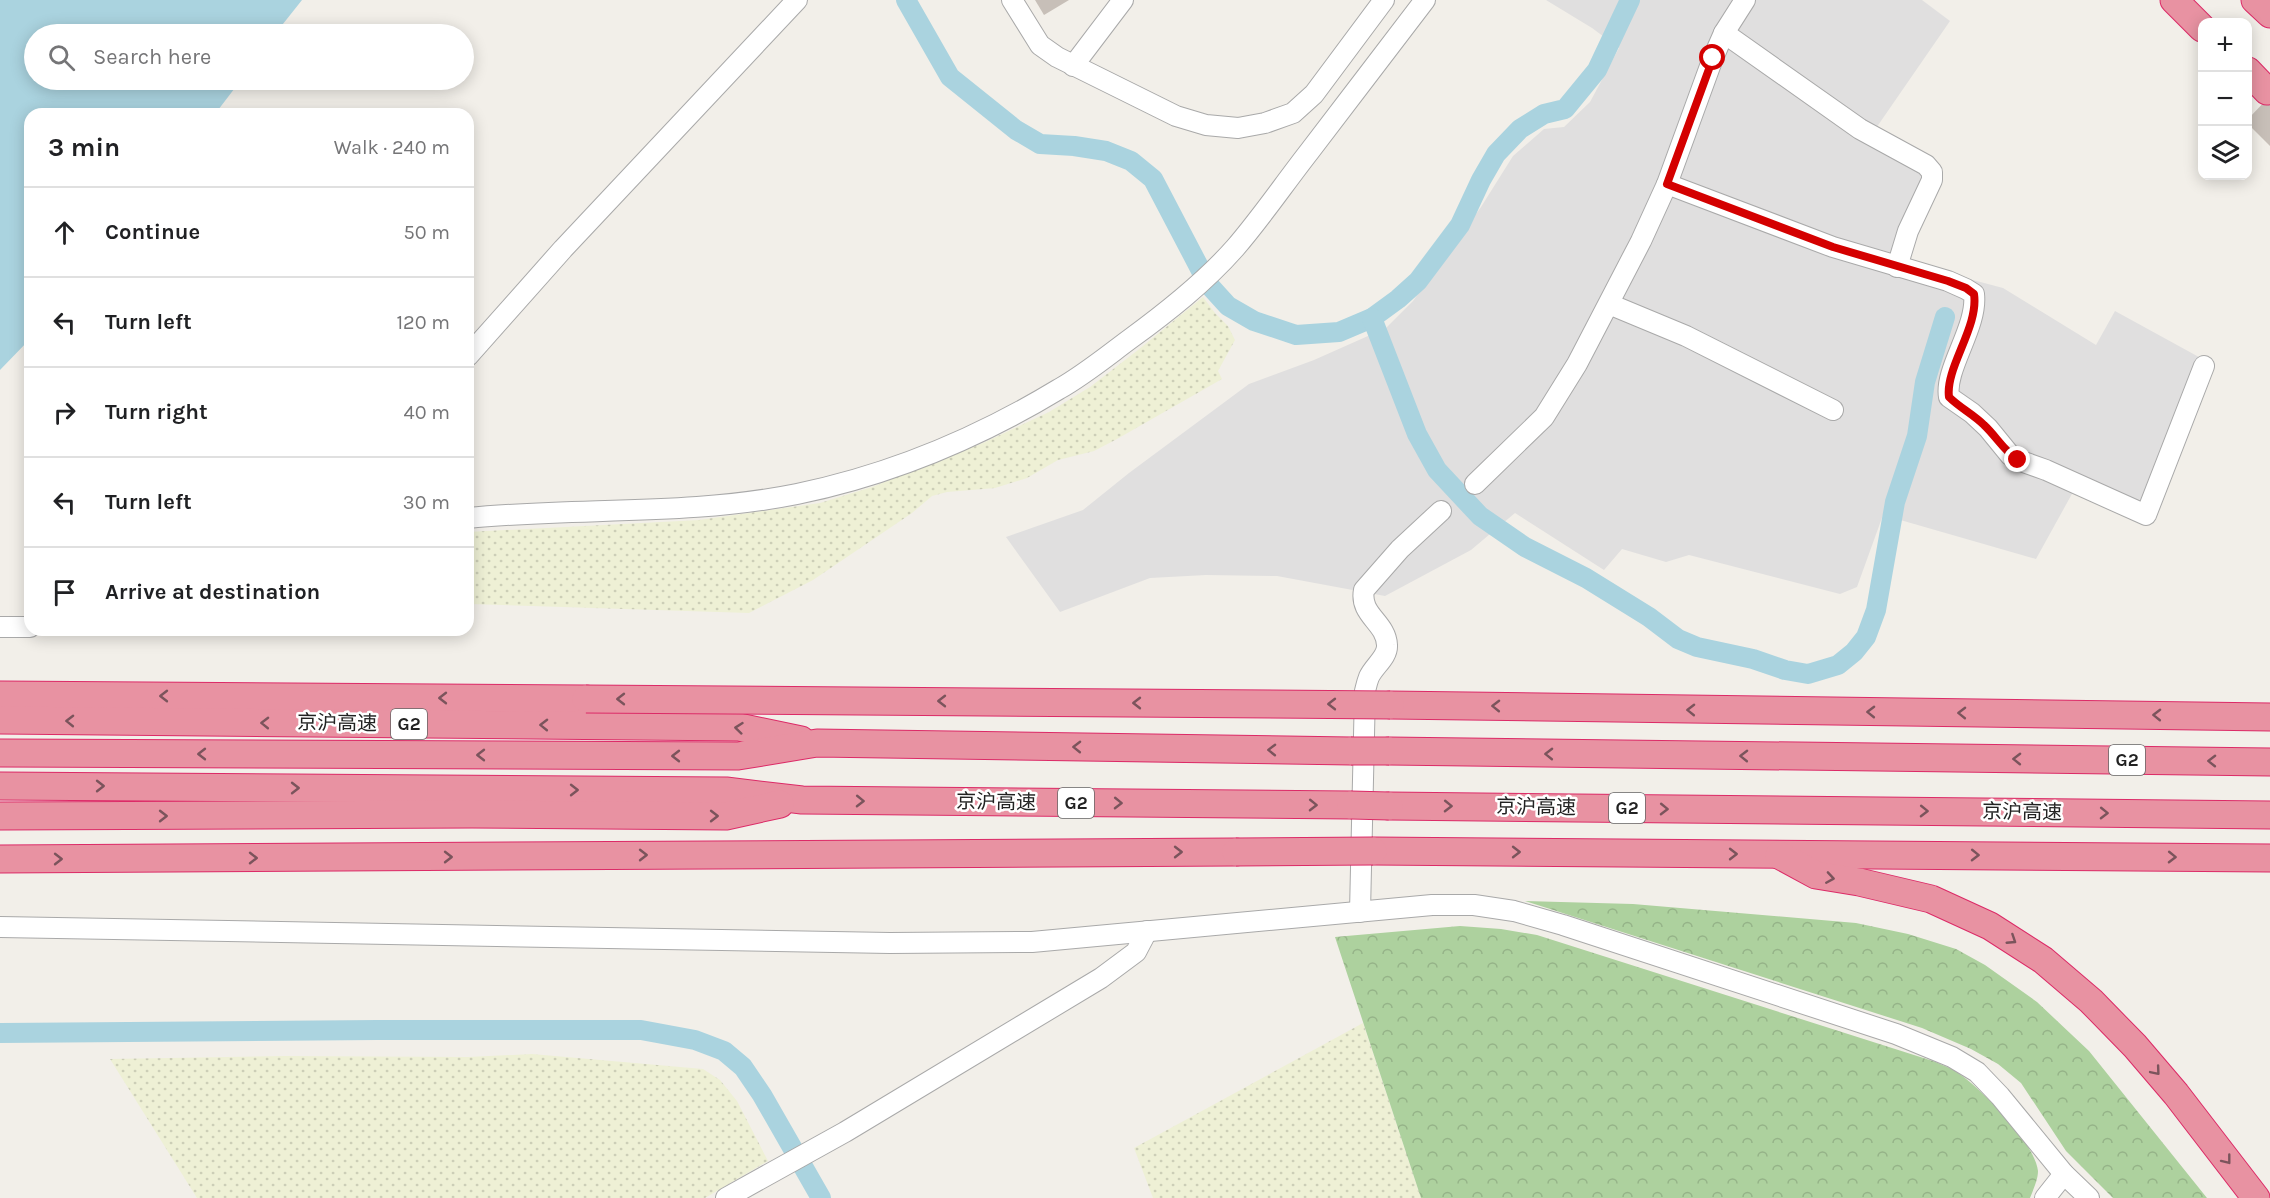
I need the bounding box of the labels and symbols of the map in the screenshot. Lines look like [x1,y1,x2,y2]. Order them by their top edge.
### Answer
route start [1699,44,1725,70]
route end [2004,446,2030,472]
one-way arrow [160,690,169,702]
one-way arrow [439,692,448,704]
one-way arrow [616,693,625,705]
one-way arrow [937,695,946,707]
one-way arrow [1132,697,1141,709]
one-way arrow [1327,698,1336,710]
one-way arrow [1491,700,1500,713]
one-way arrow [1686,704,1695,716]
one-way arrow [1867,706,1876,718]
one-way arrow [1958,707,1967,719]
road number: G2 [391,709,427,739]
one-way arrow [2153,709,2162,722]
street label: 京沪高速 [297,711,377,735]
one-way arrow [66,715,75,727]
one-way arrow [261,716,270,729]
one-way arrow [540,719,549,731]
one-way arrow [734,722,744,735]
one-way arrow [1072,741,1081,753]
one-way arrow [1267,743,1276,756]
road number: G2 [2109,745,2145,775]
one-way arrow [1545,747,1554,760]
one-way arrow [197,748,206,760]
one-way arrow [476,749,485,761]
one-way arrow [671,750,680,762]
one-way arrow [1740,750,1749,763]
one-way arrow [2012,753,2021,765]
one-way arrow [2207,755,2216,767]
one-way arrow [96,780,105,793]
one-way arrow [291,782,300,794]
one-way arrow [570,783,579,796]
road number: G2 [1058,788,1094,818]
street label: 京沪高速 [956,790,1036,814]
road number: G2 [1609,793,1645,823]
one-way arrow [856,794,865,807]
street label: 京沪高速 [1496,795,1576,819]
one-way arrow [1114,797,1123,809]
one-way arrow [1309,799,1318,811]
one-way arrow [1443,800,1452,813]
street label: 京沪高速 [1982,800,2062,824]
one-way arrow [1659,802,1668,815]
one-way arrow [1919,805,1928,817]
one-way arrow [2100,807,2109,819]
one-way arrow [709,809,718,822]
one-way arrow [159,810,168,822]
one-way arrow [1173,846,1182,858]
one-way arrow [1511,846,1520,858]
one-way arrow [1728,847,1737,860]
one-way arrow [639,849,648,861]
one-way arrow [1971,849,1980,861]
one-way arrow [444,851,453,863]
one-way arrow [2167,851,2176,864]
one-way arrow [249,852,258,864]
one-way arrow [54,853,63,865]
one-way arrow [1825,871,1835,883]
one-way arrow [2006,933,2017,944]
one-way arrow [2149,1064,2160,1075]
one-way arrow [2220,1154,2231,1165]

